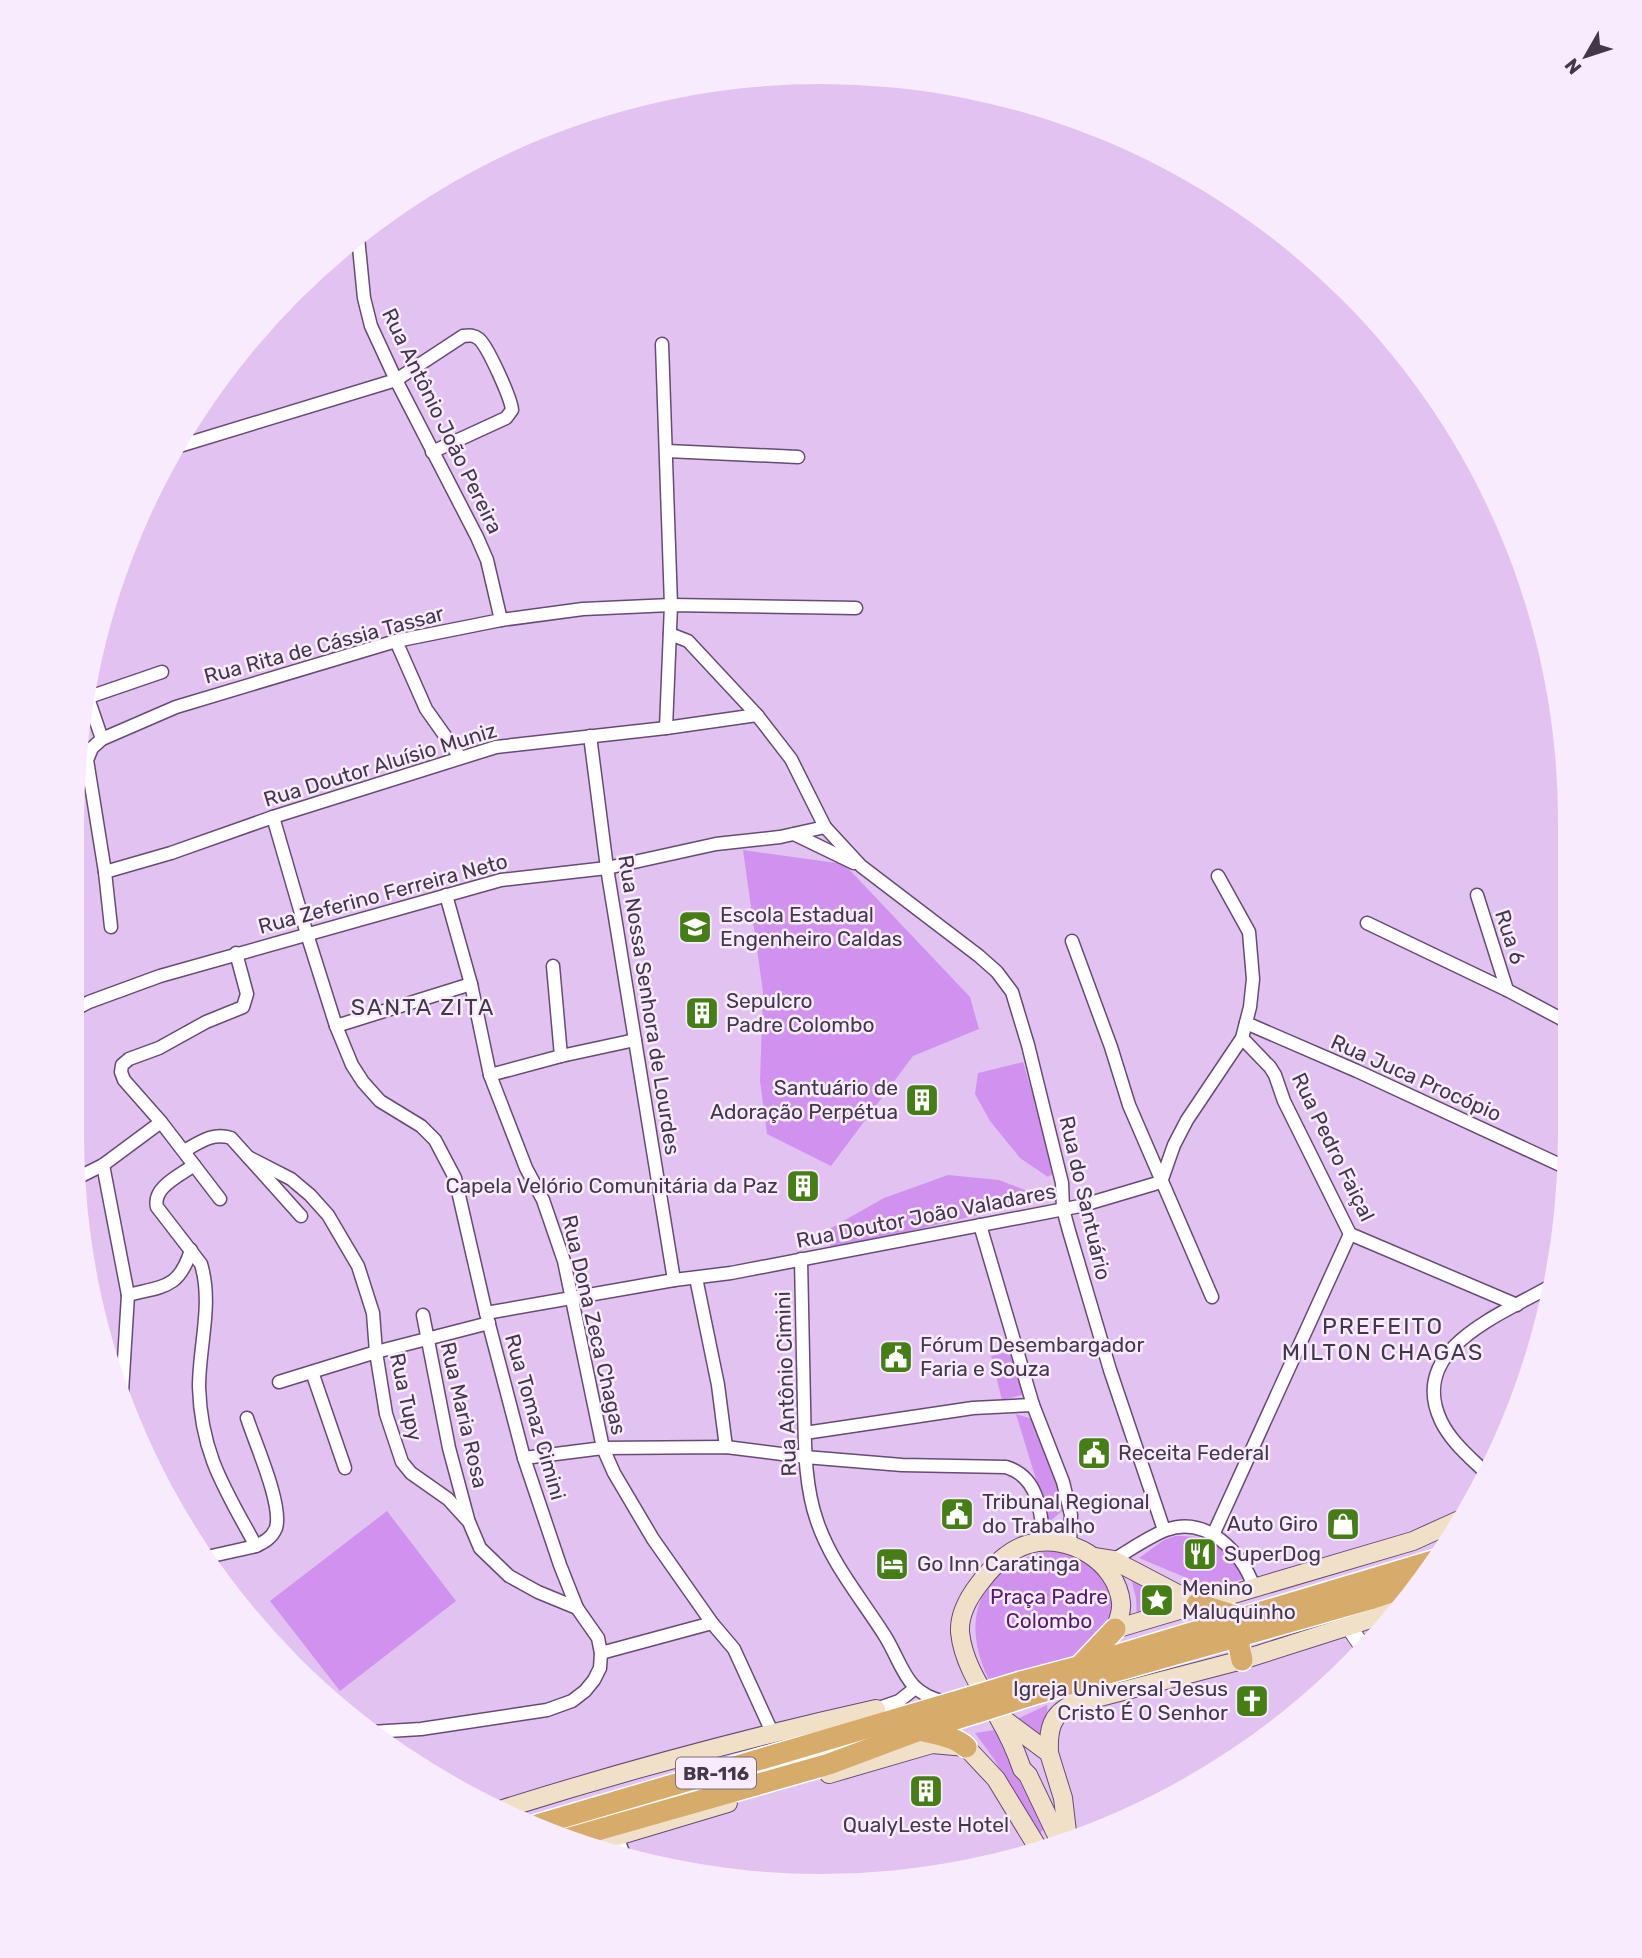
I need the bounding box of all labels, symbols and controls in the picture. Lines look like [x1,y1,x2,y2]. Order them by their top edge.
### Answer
north arrow [1551,21,1621,91]
text: N [1560,54,1586,79]
street label: Rua Antônio João Pereira [377,304,508,538]
street label: Rua Rita de Cássia Tassar [201,600,447,689]
street label: Rua Doutor Aluísio Muniz [260,717,499,812]
street label: Rua Zeferino Ferreira Neto [255,848,510,939]
street label: Rua Nossa Senhora de Lourdes [613,853,686,1157]
place label: Escola Estadual Engenheiro Caldas [720,902,903,951]
street label: Rua 6 [1490,906,1531,967]
school or university icon: Escola Estadual Engenheiro Caldas [676,908,714,946]
place label: Sepulcro Padre Colombo [726,988,874,1037]
district label: SANTA ZITA [351,993,495,1021]
building icon: Sepulcro Padre Colombo [683,994,721,1032]
street label: Rua Juca Procópio [1327,1029,1505,1126]
street label: Rua Pedro Faiçal [1287,1068,1380,1225]
place label: Santuário de Adoração Perpétua [710,1075,898,1124]
building icon: Santuário de Adoração Perpétua [903,1081,941,1119]
street label: Rua do Santuário [1054,1113,1117,1282]
building icon: Capela Velório Comunitária da Paz [784,1167,822,1205]
place label: Capela Velório Comunitária da Paz [445,1173,778,1198]
street label: Rua Doutor João Valadares [794,1178,1058,1253]
street label: Rua Dona Zeca Chagas [557,1213,632,1437]
street label: Rua Antônio Cimini [770,1291,801,1477]
district label: PREFEITO MILTON CHAGAS [1282,1312,1484,1366]
street label: Rua Tomaz Cimini [500,1331,571,1503]
place label: Fórum Desembargador Faria e Souza [920,1332,1144,1381]
public building icon: Fórum Desembargador Faria e Souza [877,1338,915,1376]
street label: Rua Maria Rosa [436,1339,493,1490]
street label: Rua Tupy [385,1351,428,1444]
public building icon: Receita Federal [1075,1434,1113,1472]
place label: Receita Federal [1118,1440,1269,1465]
place label: Tribunal Regional do Trabalho [982,1489,1150,1538]
public building icon: Tribunal Regional do Trabalho [938,1495,976,1533]
shop icon: Auto Giro [1324,1505,1362,1543]
place label: Auto Giro [1227,1511,1318,1536]
restaurant icon: SuperDog [1181,1535,1219,1573]
place label: SuperDog [1224,1541,1321,1566]
hotel icon: Go Inn Caratinga [873,1545,911,1583]
place label: Go Inn Caratinga [917,1551,1080,1576]
place label: Menino Maluquinho [1182,1575,1296,1624]
place icon: Menino Maluquinho [1138,1581,1176,1619]
park label: Praça Padre Colombo [990,1584,1108,1633]
place label: Igreja Universal Jesus Cristo É O Senhor [1013,1676,1228,1725]
church icon: Igreja Universal Jesus Cristo É O Senhor [1233,1682,1271,1720]
road number: BR-116 [676,1758,756,1788]
building icon: QualyLeste Hotel [907,1772,945,1810]
place label: QualyLeste Hotel [843,1812,1009,1837]

